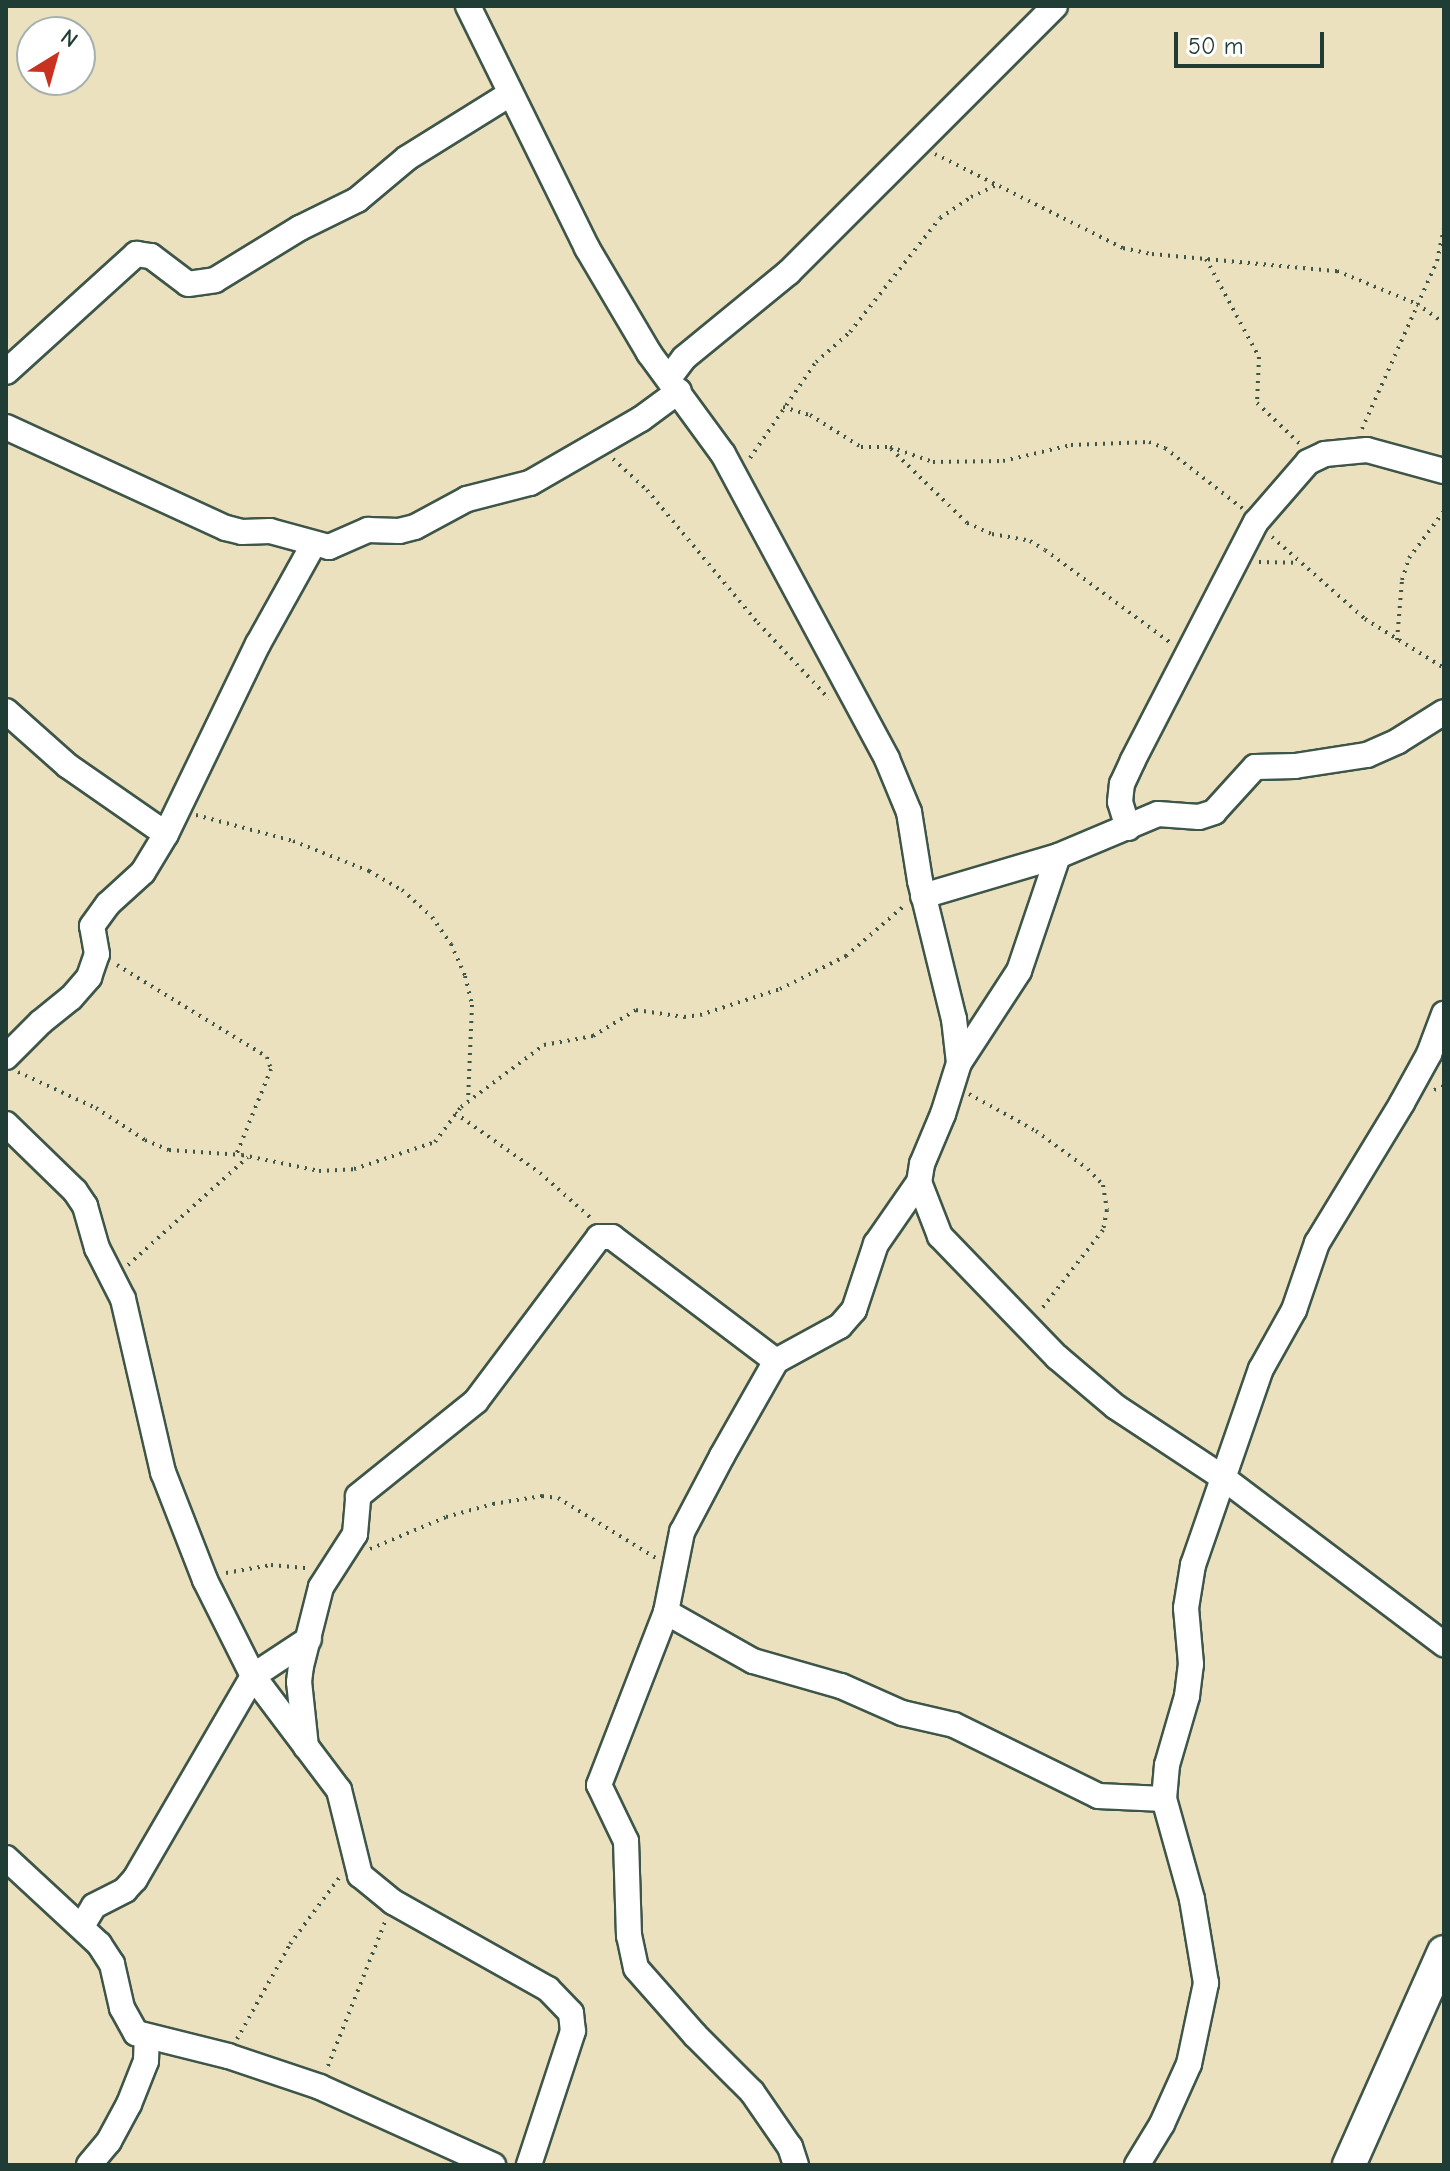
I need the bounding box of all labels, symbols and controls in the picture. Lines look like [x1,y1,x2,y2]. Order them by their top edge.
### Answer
north arrow [16,16,96,96]
scale bar [1178,16,1328,66]
text: N [56,24,83,53]
text: 50 m [1188,32,1244,60]

